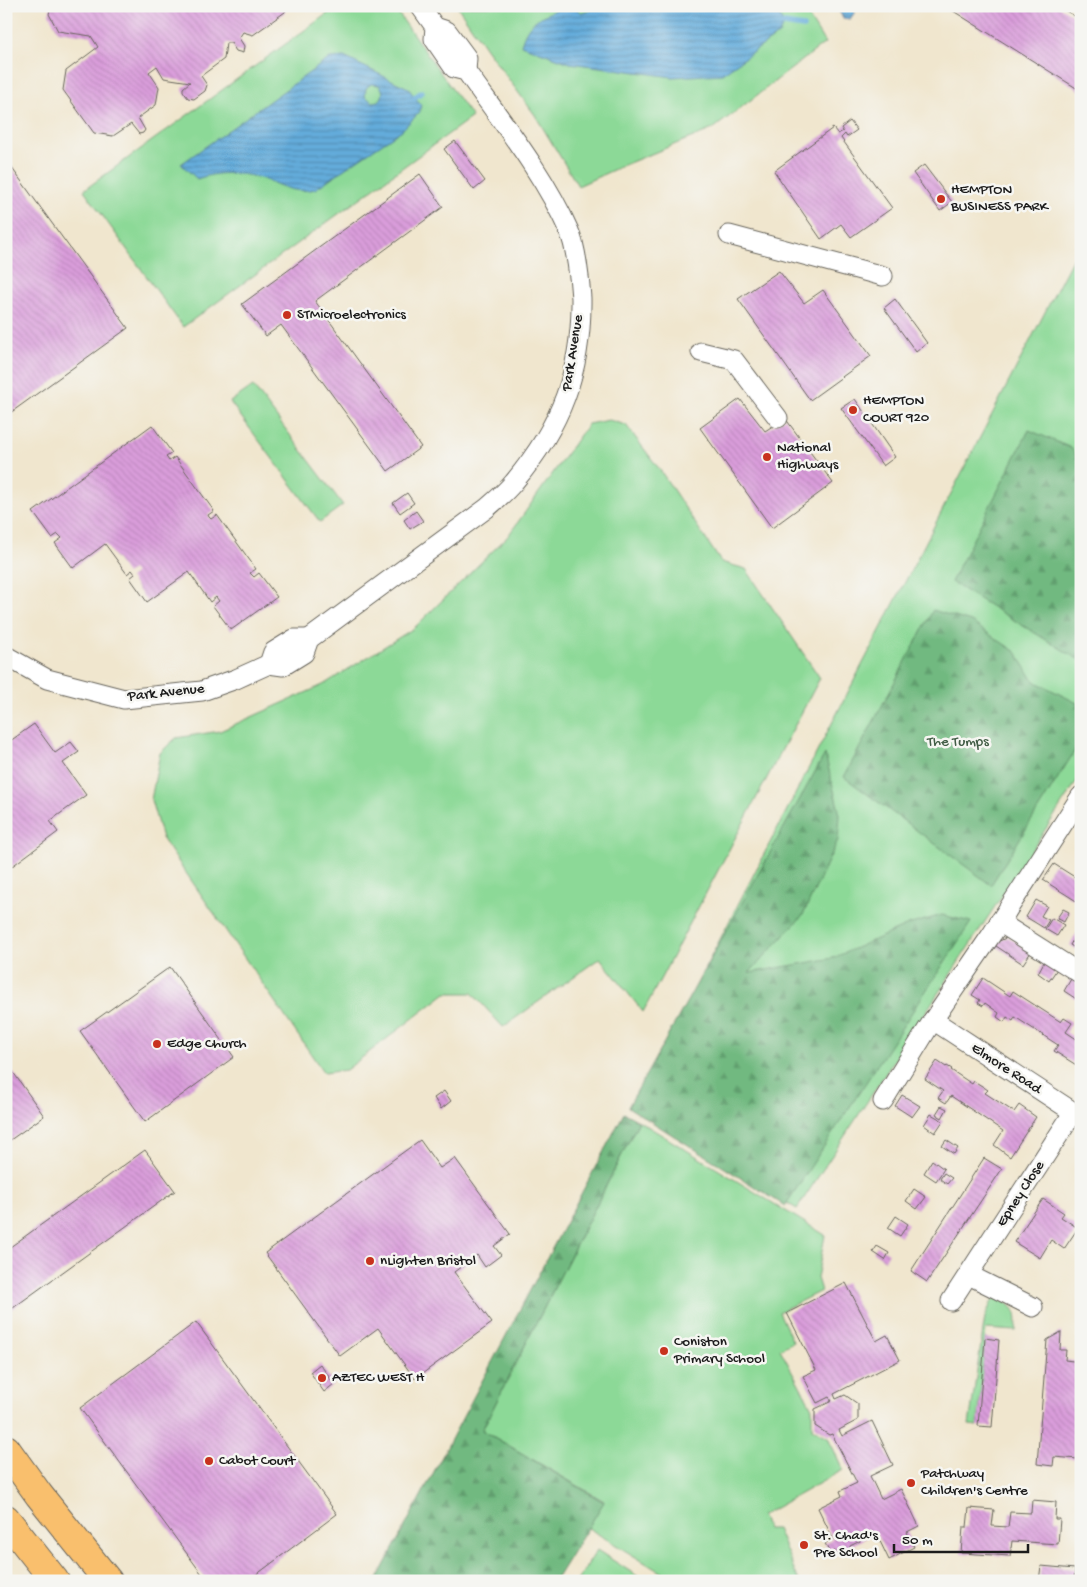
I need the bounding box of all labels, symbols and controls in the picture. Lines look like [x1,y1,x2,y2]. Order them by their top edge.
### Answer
place label: HEMPTON BUSINESS PARK [950,181,1049,216]
marker: HEMPTON BUSINESS PARK [935,193,947,205]
place label: STMicroelectronics [297,306,406,324]
marker: STMicroelectronics [281,309,293,321]
street label: Park Avenue [558,313,588,394]
place label: HEMPTON COURT 920 [863,392,930,427]
marker: HEMPTON COURT 920 [847,404,859,416]
place label: National Highways [777,439,839,474]
marker: National Highways [761,451,773,463]
street label: Park Avenue [126,680,206,706]
park label: The Tumps [926,733,989,751]
place label: Edge Church [167,1035,247,1053]
marker: Edge Church [151,1038,163,1050]
street label: Elmore Road [967,1040,1046,1099]
street label: Epney Close [993,1157,1049,1230]
place label: nLighten Bristol [380,1252,476,1270]
marker: nLighten Bristol [364,1255,376,1267]
place label: Coniston Primary School [673,1333,765,1368]
marker: Coniston Primary School [658,1345,670,1357]
place label: AZTEC WEST H [332,1369,425,1387]
marker: AZTEC WEST H [316,1372,328,1384]
place label: Cabot Court [219,1452,297,1470]
marker: Cabot Court [203,1455,215,1467]
place label: Patchway Children's Centre [920,1465,1028,1500]
marker: Patchway Children's Centre [905,1477,917,1489]
scale bar [894,1522,1028,1554]
place label: St. Chad's Pre School [813,1527,878,1562]
text: 50 m [902,1532,933,1550]
marker: St. Chad's Pre School [798,1539,810,1551]

